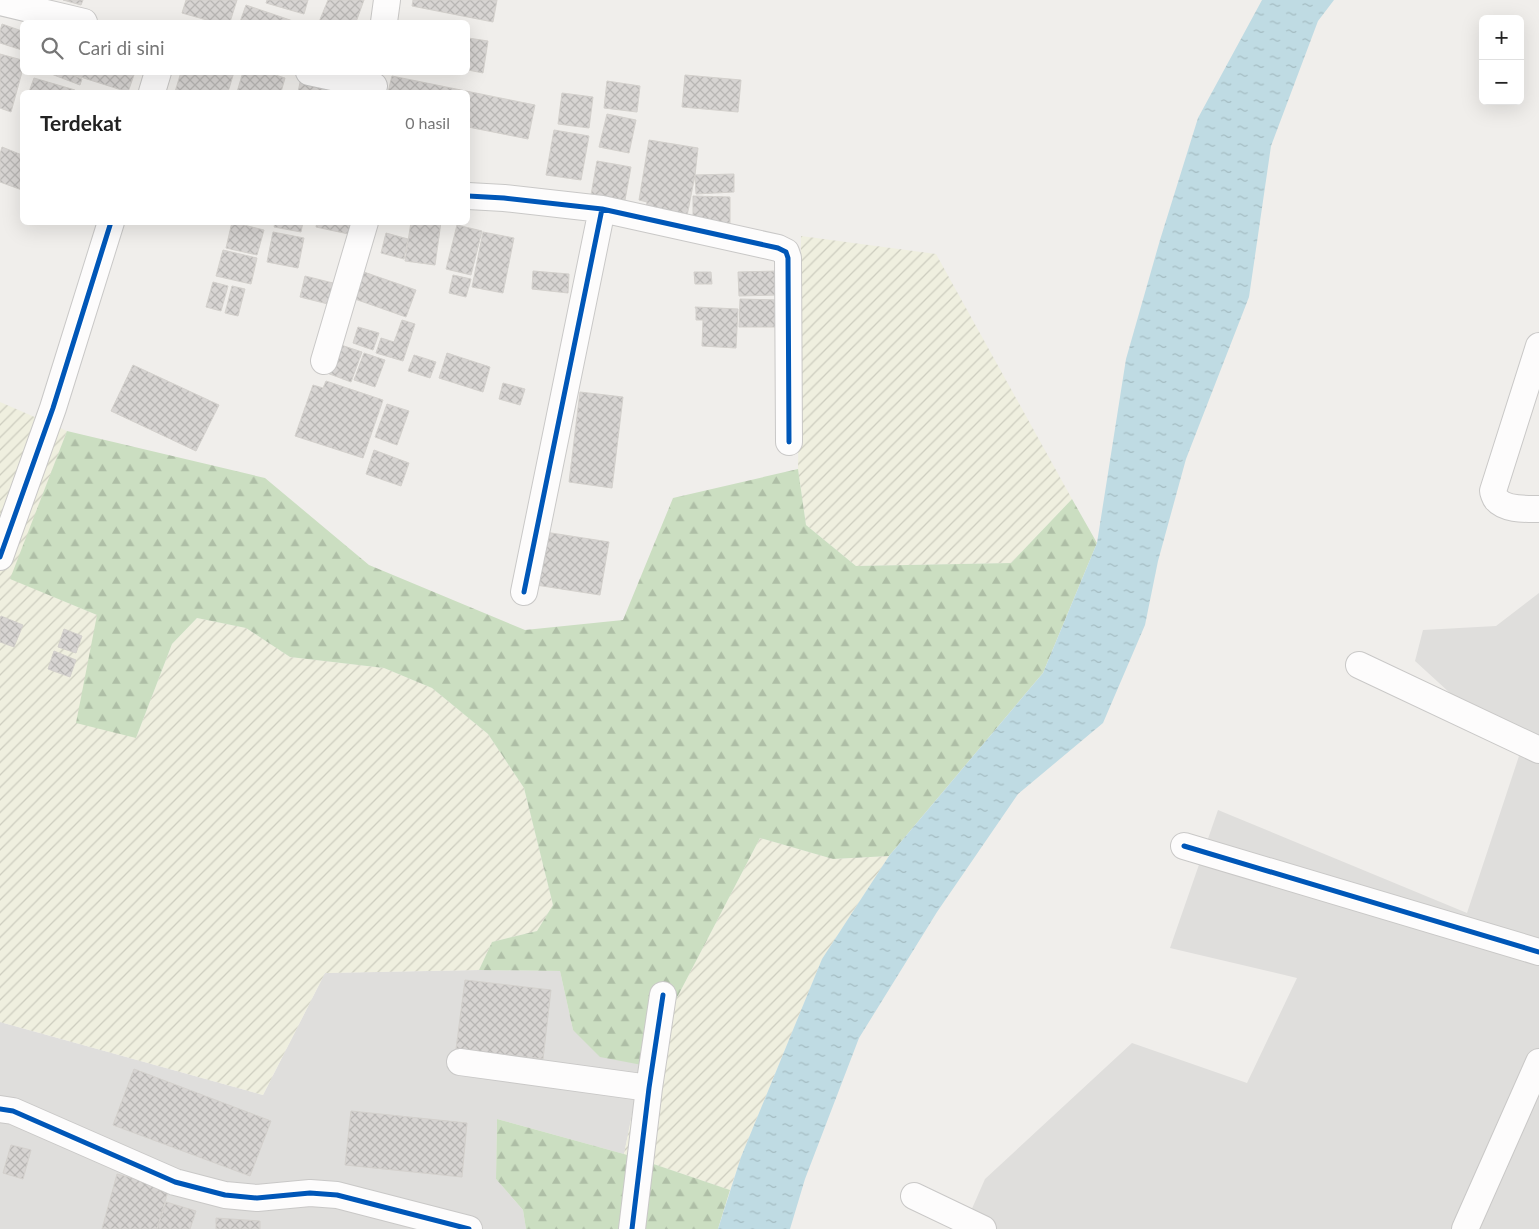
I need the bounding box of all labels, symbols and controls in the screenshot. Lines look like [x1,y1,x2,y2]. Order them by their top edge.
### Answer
map controls [1479,15,1524,105]
button: + [1479,15,1524,60]
search box [20,20,470,75]
icon: search [38,34,66,62]
text: Cari di sini [78,36,165,59]
button: − [1479,60,1524,105]
text: Terdekat [40,110,122,135]
text: 0 hasil [405,113,450,132]

